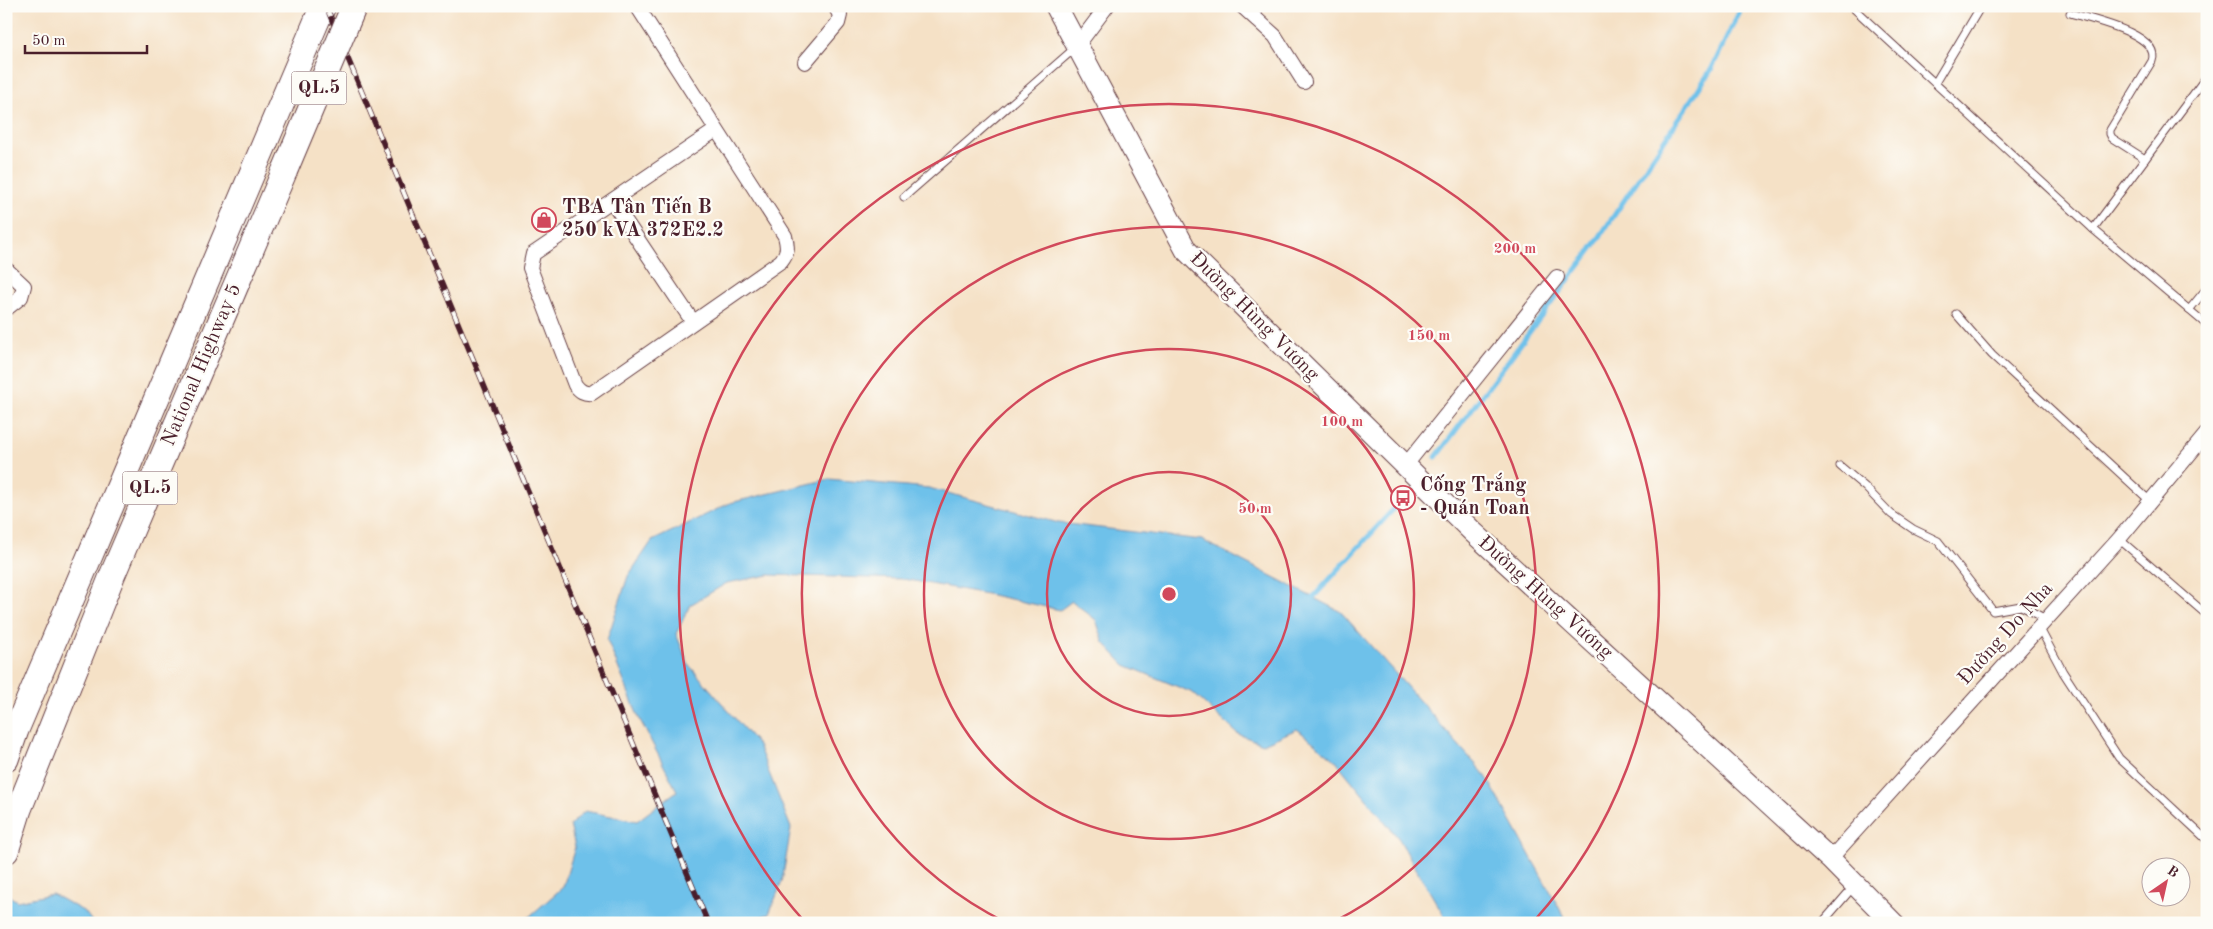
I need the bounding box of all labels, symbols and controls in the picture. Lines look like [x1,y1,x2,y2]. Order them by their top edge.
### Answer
scale bar [25,22,148,54]
text: 50 m [32,34,66,49]
road number: QL.5 [292,72,346,105]
place label: TBA Tân Tiến B 250 kVA 372E2.2 [562,196,724,241]
shop icon: TBA Tân Tiến B 250 kVA 372E2.2 [531,207,557,233]
text: 200 m [1494,242,1536,257]
street label: Đường Hùng Vương [1186,249,1323,386]
street label: National Highway 5 [159,281,245,449]
text: 150 m [1408,329,1450,344]
text: 100 m [1321,415,1363,430]
road number: QL.5 [122,472,178,504]
place label: Cống Trắng - Quán Toan [1420,472,1530,519]
bus stop icon: Cống Trắng - Quán Toan [1390,485,1416,511]
text: 50 m [1238,502,1272,517]
street label: Đường Hùng Vương [1474,533,1616,664]
street label: Đường Do Nha [1955,579,2057,689]
centre of rings [1160,585,1178,603]
north arrow [2140,856,2190,906]
text: B [2165,863,2181,881]

